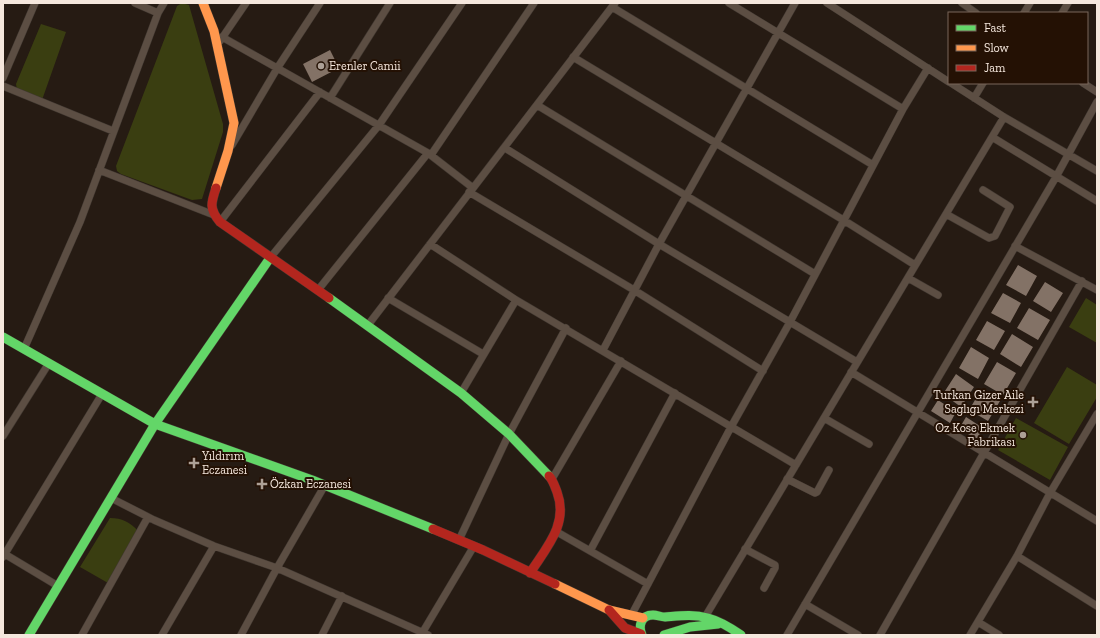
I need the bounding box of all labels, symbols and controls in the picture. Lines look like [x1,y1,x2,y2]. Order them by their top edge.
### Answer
legend [948,12,1088,84]
text: Fast [984,21,1007,35]
text: Slow [984,41,1010,55]
place label: Erenler Camii [329,59,401,73]
marker: Erenler Camii [316,61,326,71]
text: Jam [984,61,1006,75]
place label: Turkan Gizer Aile Saglıgı Merkezi [933,388,1025,416]
marker: Turkan Gizer Aile Saglıgı Merkezi [1027,396,1039,408]
place label: Oz Kose Ekmek Fabrikası [935,421,1016,449]
marker: Oz Kose Ekmek Fabrikası [1018,430,1028,440]
place label: Yıldırım Eczanesi [201,449,248,477]
marker: Yıldırım Eczanesi [189,458,199,468]
place label: Özkan Eczanesi [270,477,352,491]
marker: Özkan Eczanesi [257,479,267,489]

